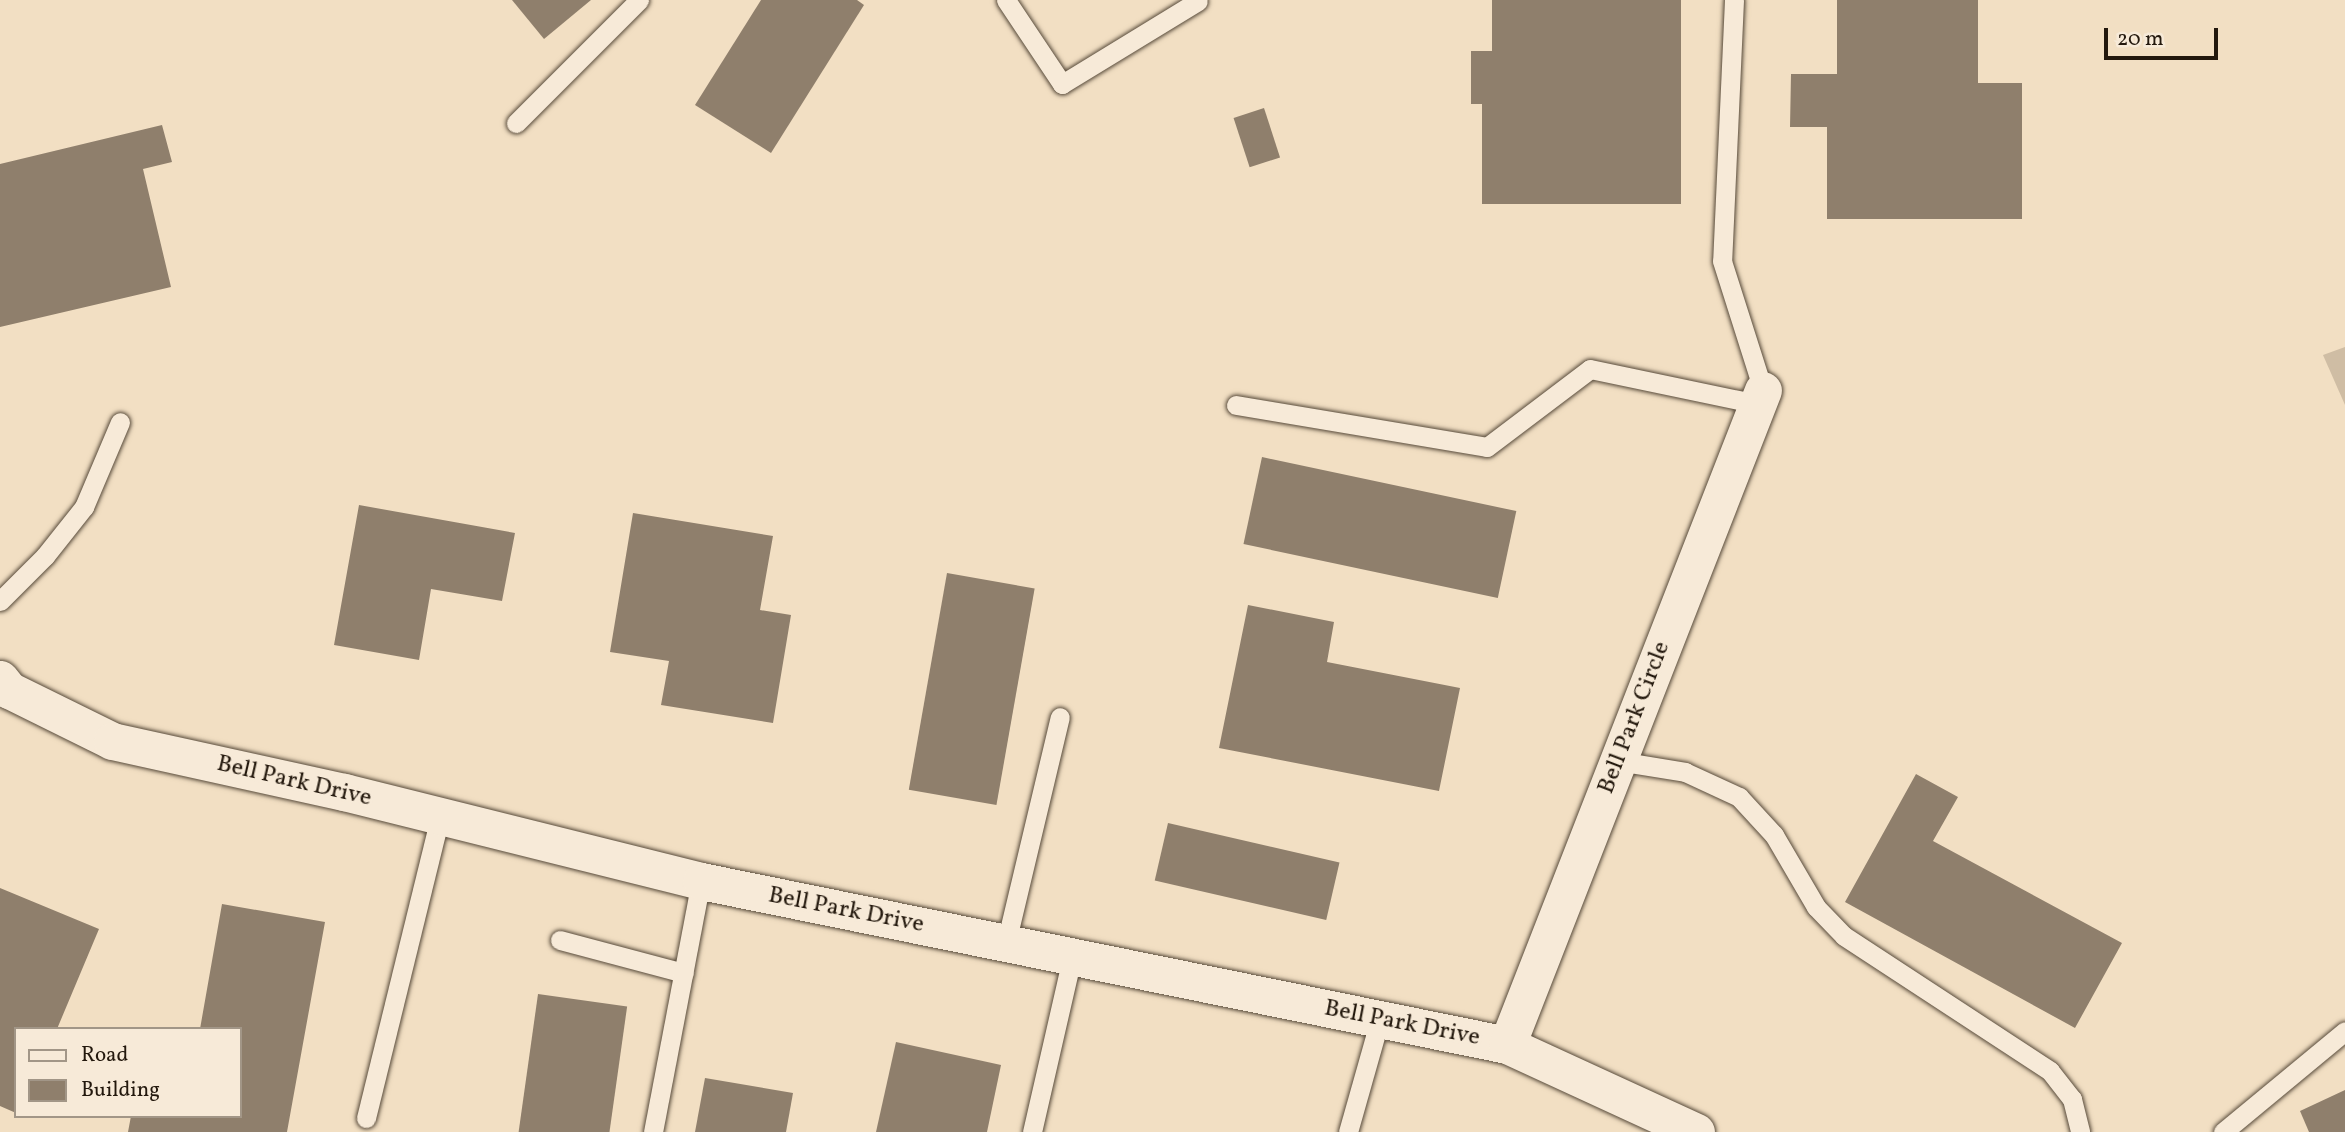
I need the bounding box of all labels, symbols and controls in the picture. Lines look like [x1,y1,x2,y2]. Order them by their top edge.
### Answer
scale bar [2107,14,2221,58]
text: 20 m [2117,25,2163,54]
street label: Bell Park Circle [1593,638,1677,798]
street label: Bell Park Drive [214,750,374,814]
street label: Bell Park Drive [766,882,926,940]
street label: Bell Park Drive [1322,995,1482,1053]
legend [14,1027,242,1118]
text: Road [81,1041,128,1070]
text: Building [81,1076,160,1105]

